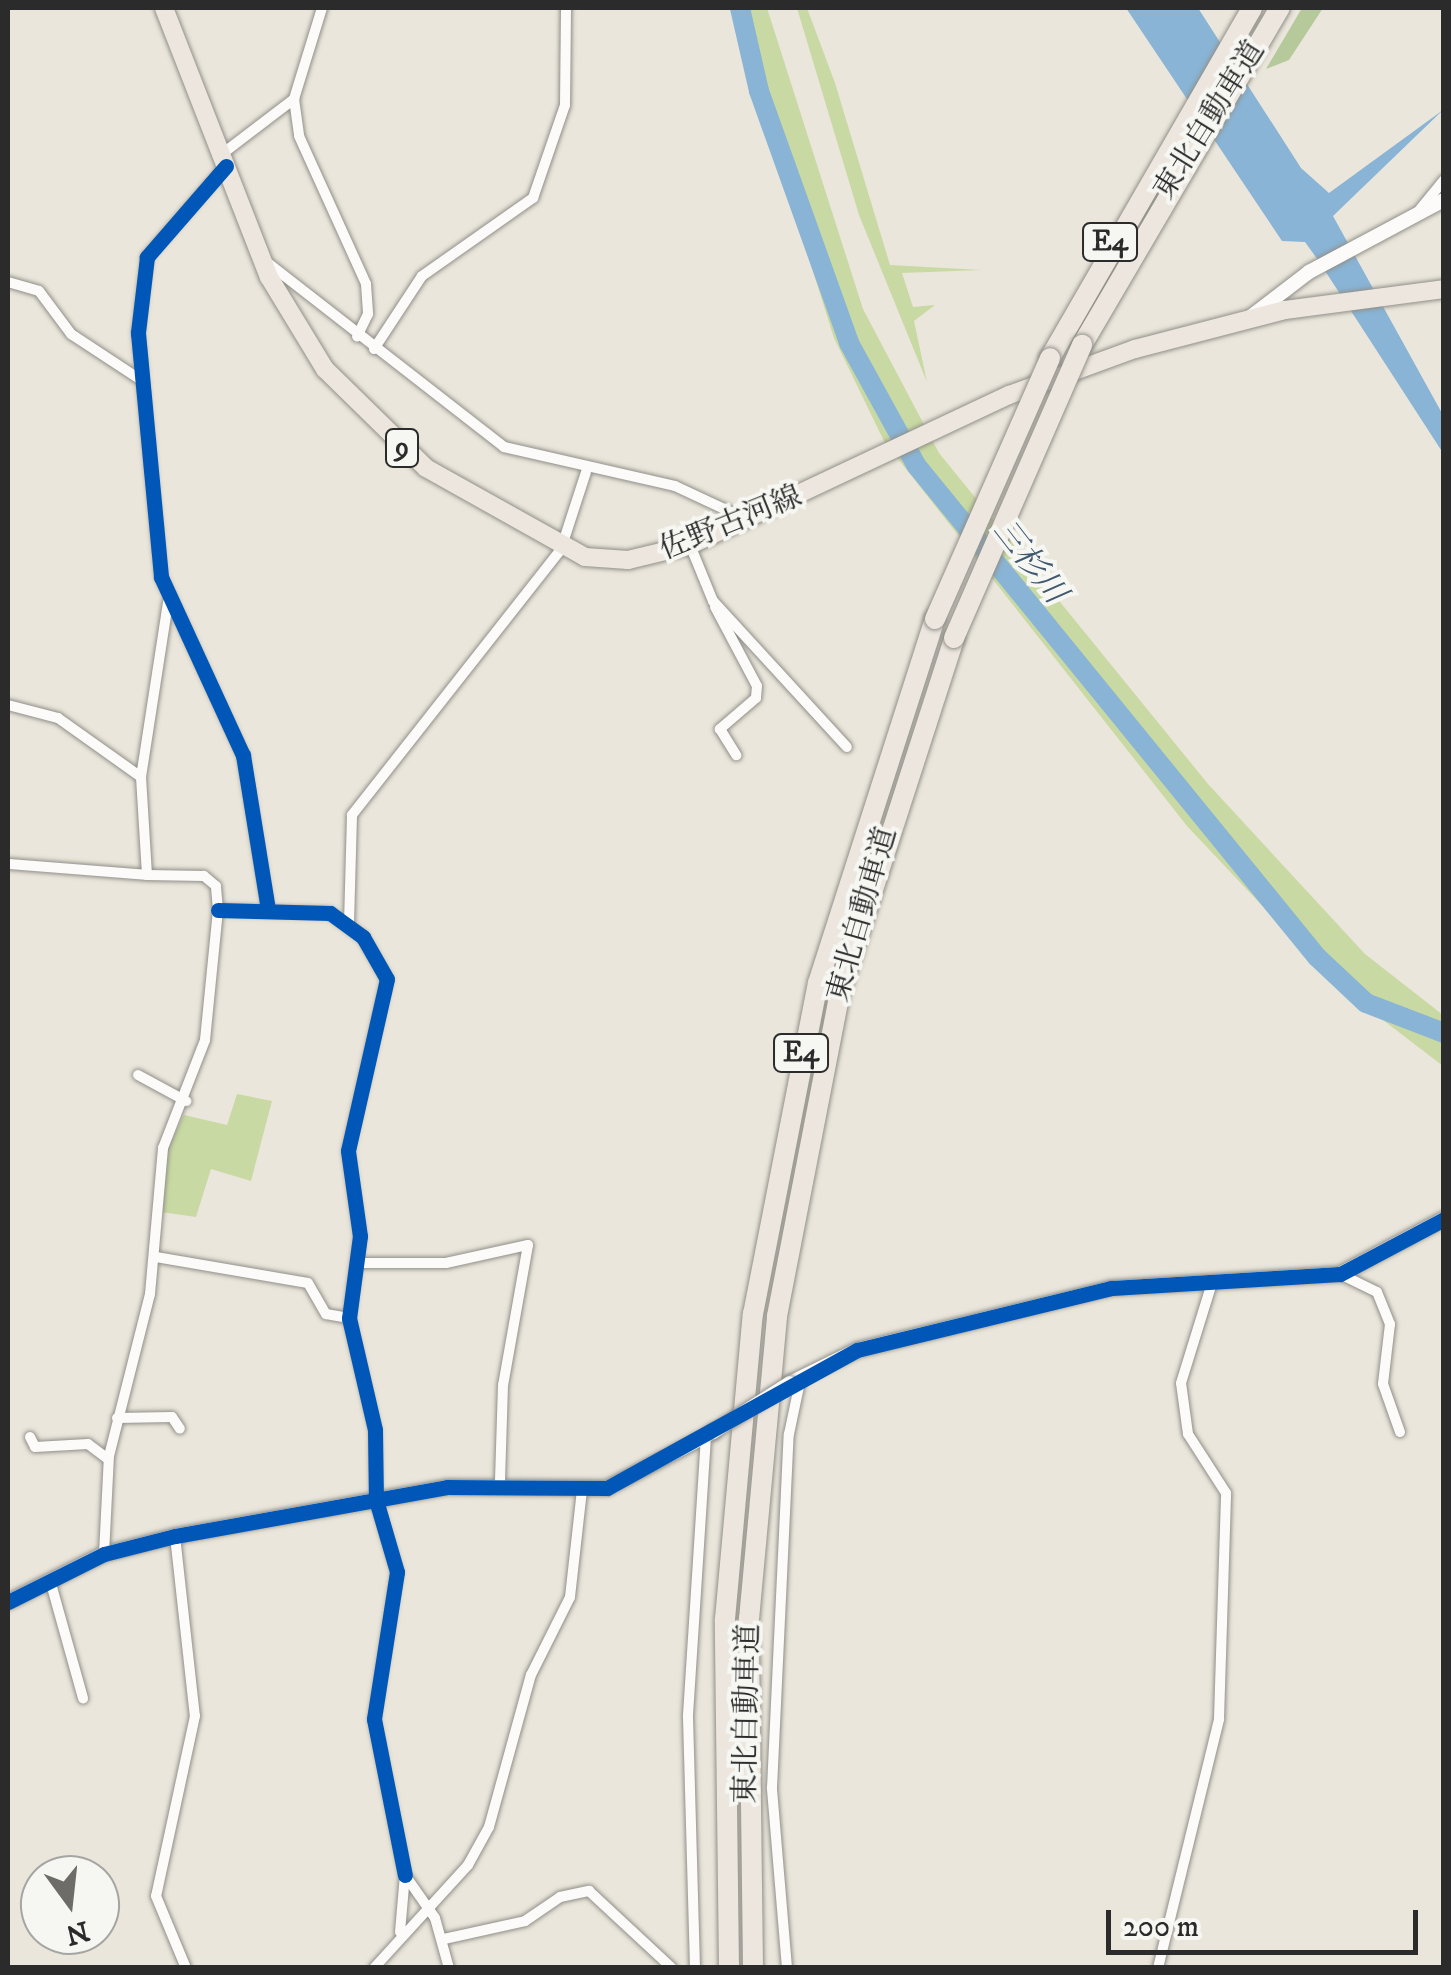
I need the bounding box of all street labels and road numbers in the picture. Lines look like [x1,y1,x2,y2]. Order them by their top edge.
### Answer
street label: 東北自動車道 [1147,35,1273,207]
road number: E4 [1080,219,1140,265]
road number: 9 [384,425,420,471]
street label: 佐野古河線 [655,479,807,569]
street label: 東北自動車道 [821,824,905,1006]
road number: E4 [771,1030,831,1076]
street label: 東北自動車道 [728,1624,768,1804]

